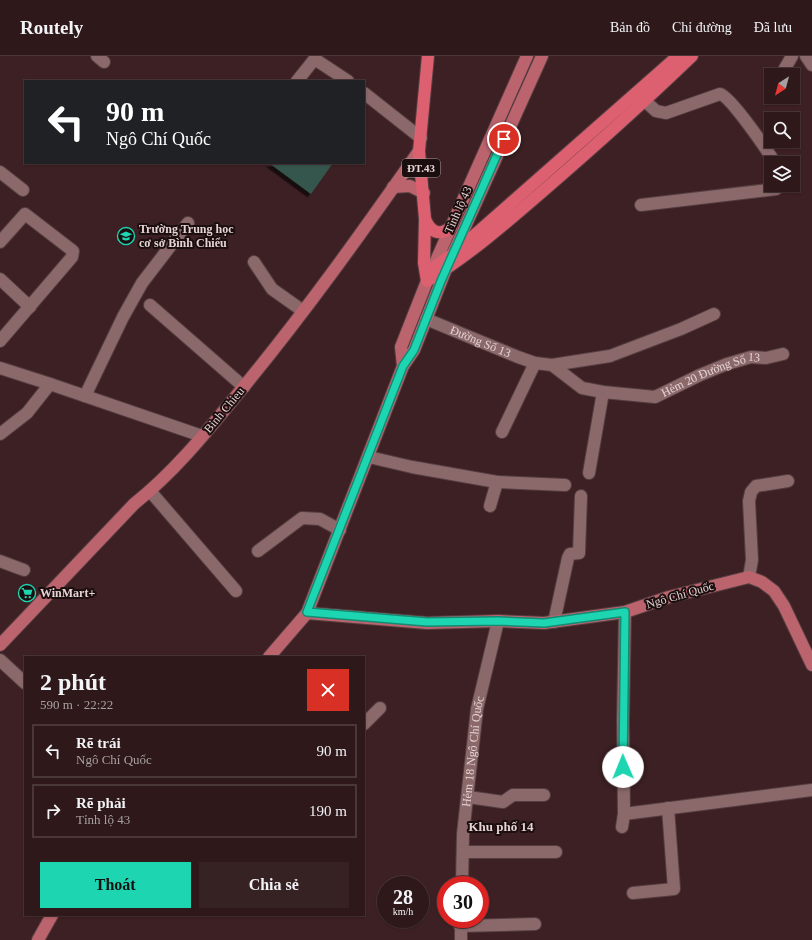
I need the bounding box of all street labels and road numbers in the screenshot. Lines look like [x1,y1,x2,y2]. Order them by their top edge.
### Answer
road number: ĐT.43 [402,159,440,177]
street label: Tỉnh lộ 43 [441,184,475,236]
street label: Đường Số 13 [448,323,513,360]
street label: Hẻm 20 Đường Số 13 [659,350,761,400]
street label: Binh Chieu [201,384,247,436]
street label: Ngô Chí Quốc [644,579,716,611]
street label: Hẻm 18 Ngô Chí Quốc [459,695,487,808]

